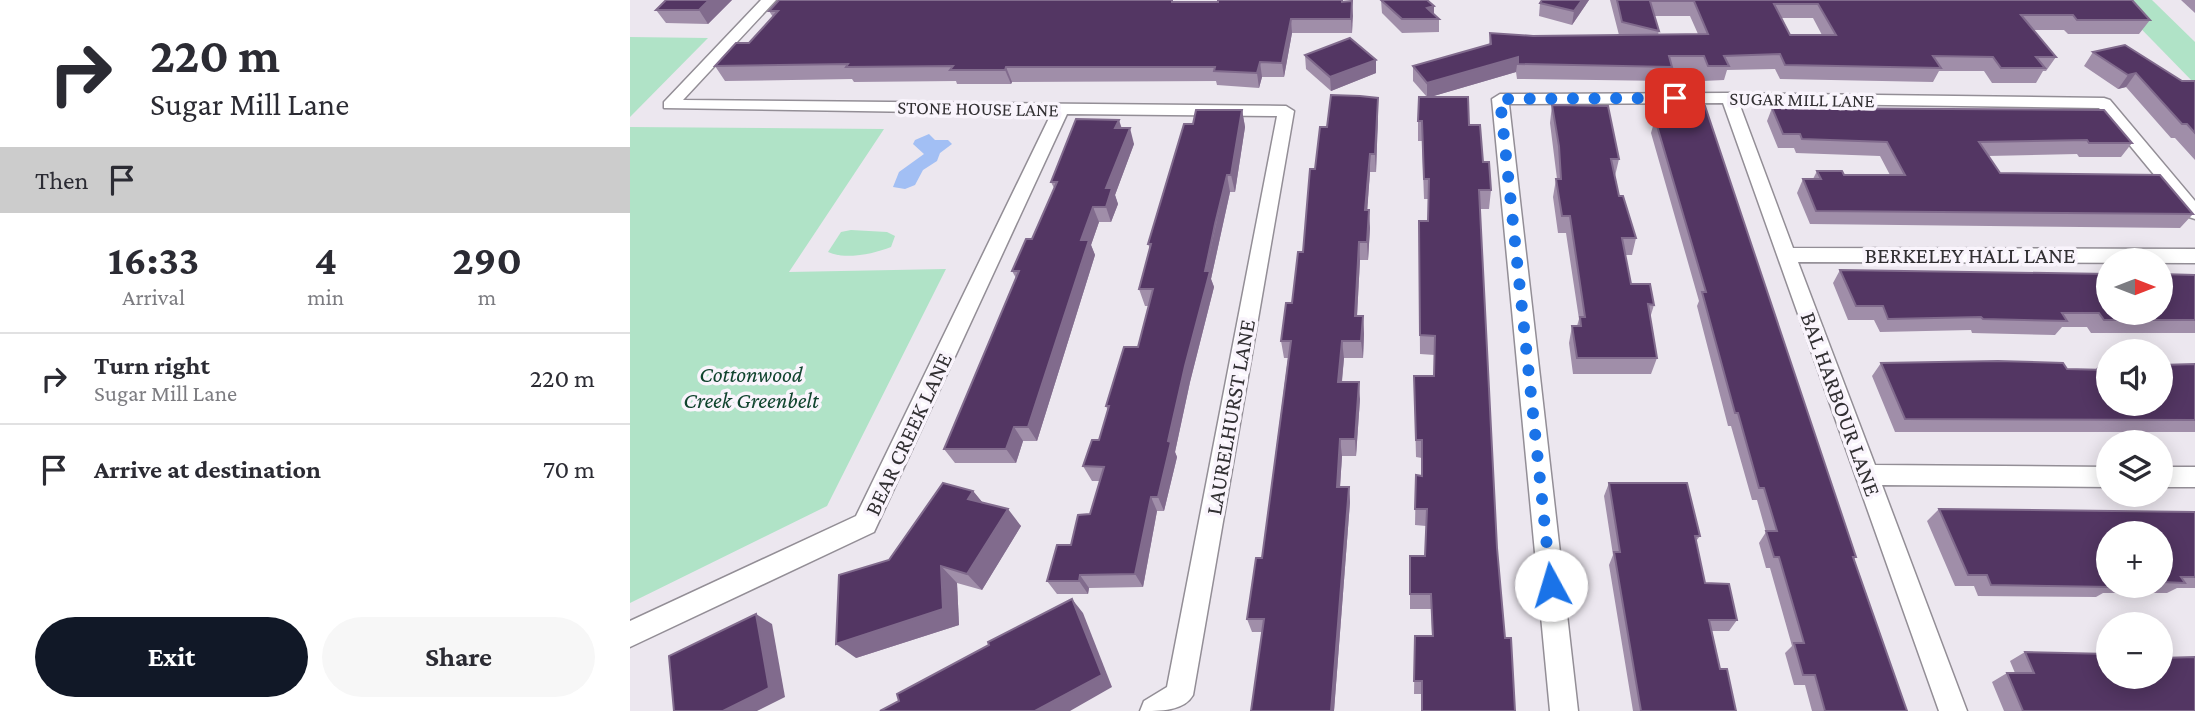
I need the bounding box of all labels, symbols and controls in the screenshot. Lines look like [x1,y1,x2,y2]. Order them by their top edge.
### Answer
icon: right [35,28,126,119]
text: 220 m [150,28,280,83]
pin [1645,68,1705,128]
icon: arrive [1656,79,1694,117]
text: Sugar Mill Lane [150,86,349,122]
street label: SUGAR MILL LANE [1729,88,1875,111]
street label: STONE HOUSE LANE [897,97,1059,120]
icon: arrive [103,161,141,199]
text: Then [35,166,89,195]
text: 16:33 [108,236,199,283]
text: 4 [314,236,337,283]
text: 290 [452,236,522,283]
street label: BERKELEY HALL LANE [1864,242,2076,268]
north arrow [2096,248,2174,326]
map controls [2096,248,2173,689]
text: Arrival [122,284,185,310]
text: min [307,284,344,310]
text: m [478,284,496,310]
street label: BAL HARBOUR LANE [1796,308,1886,500]
street label: LAURELHURST LANE [1200,317,1260,517]
button: sound [2096,339,2173,416]
street label: BEAR CREEK LANE [859,349,957,519]
text: Turn right [94,351,210,380]
icon: right [35,360,73,398]
park label: Cottonwood Creek Greenbelt [683,361,820,413]
text: 220 m [530,364,595,393]
text: Sugar Mill Lane [94,380,237,406]
button: layers [2096,430,2173,507]
icon: arrive [35,451,73,489]
text: Arrive at destination [94,455,321,484]
text: 70 m [543,455,595,484]
button: + [2096,521,2173,598]
position arrow [1514,548,1588,622]
button: − [2096,612,2173,689]
button: Exit [35,617,308,697]
button: Share [322,617,595,697]

